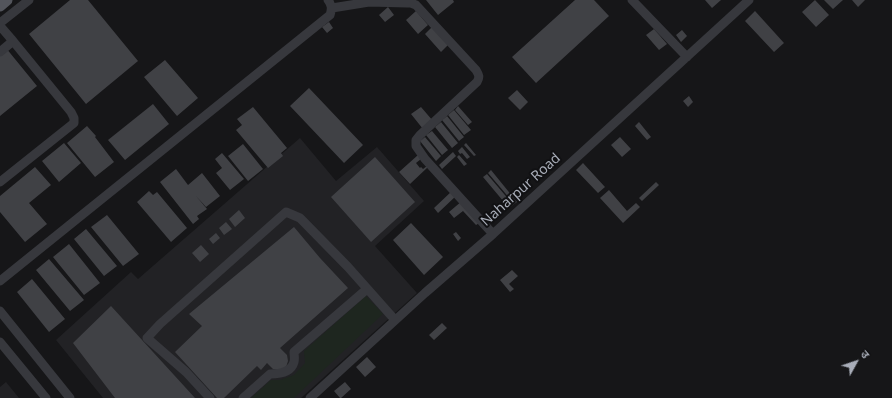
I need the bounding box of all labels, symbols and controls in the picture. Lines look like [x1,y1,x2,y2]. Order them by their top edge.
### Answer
street label: Naharpur Road [478,150,564,230]
north arrow [836,342,876,382]
text: उ [858,347,873,361]

